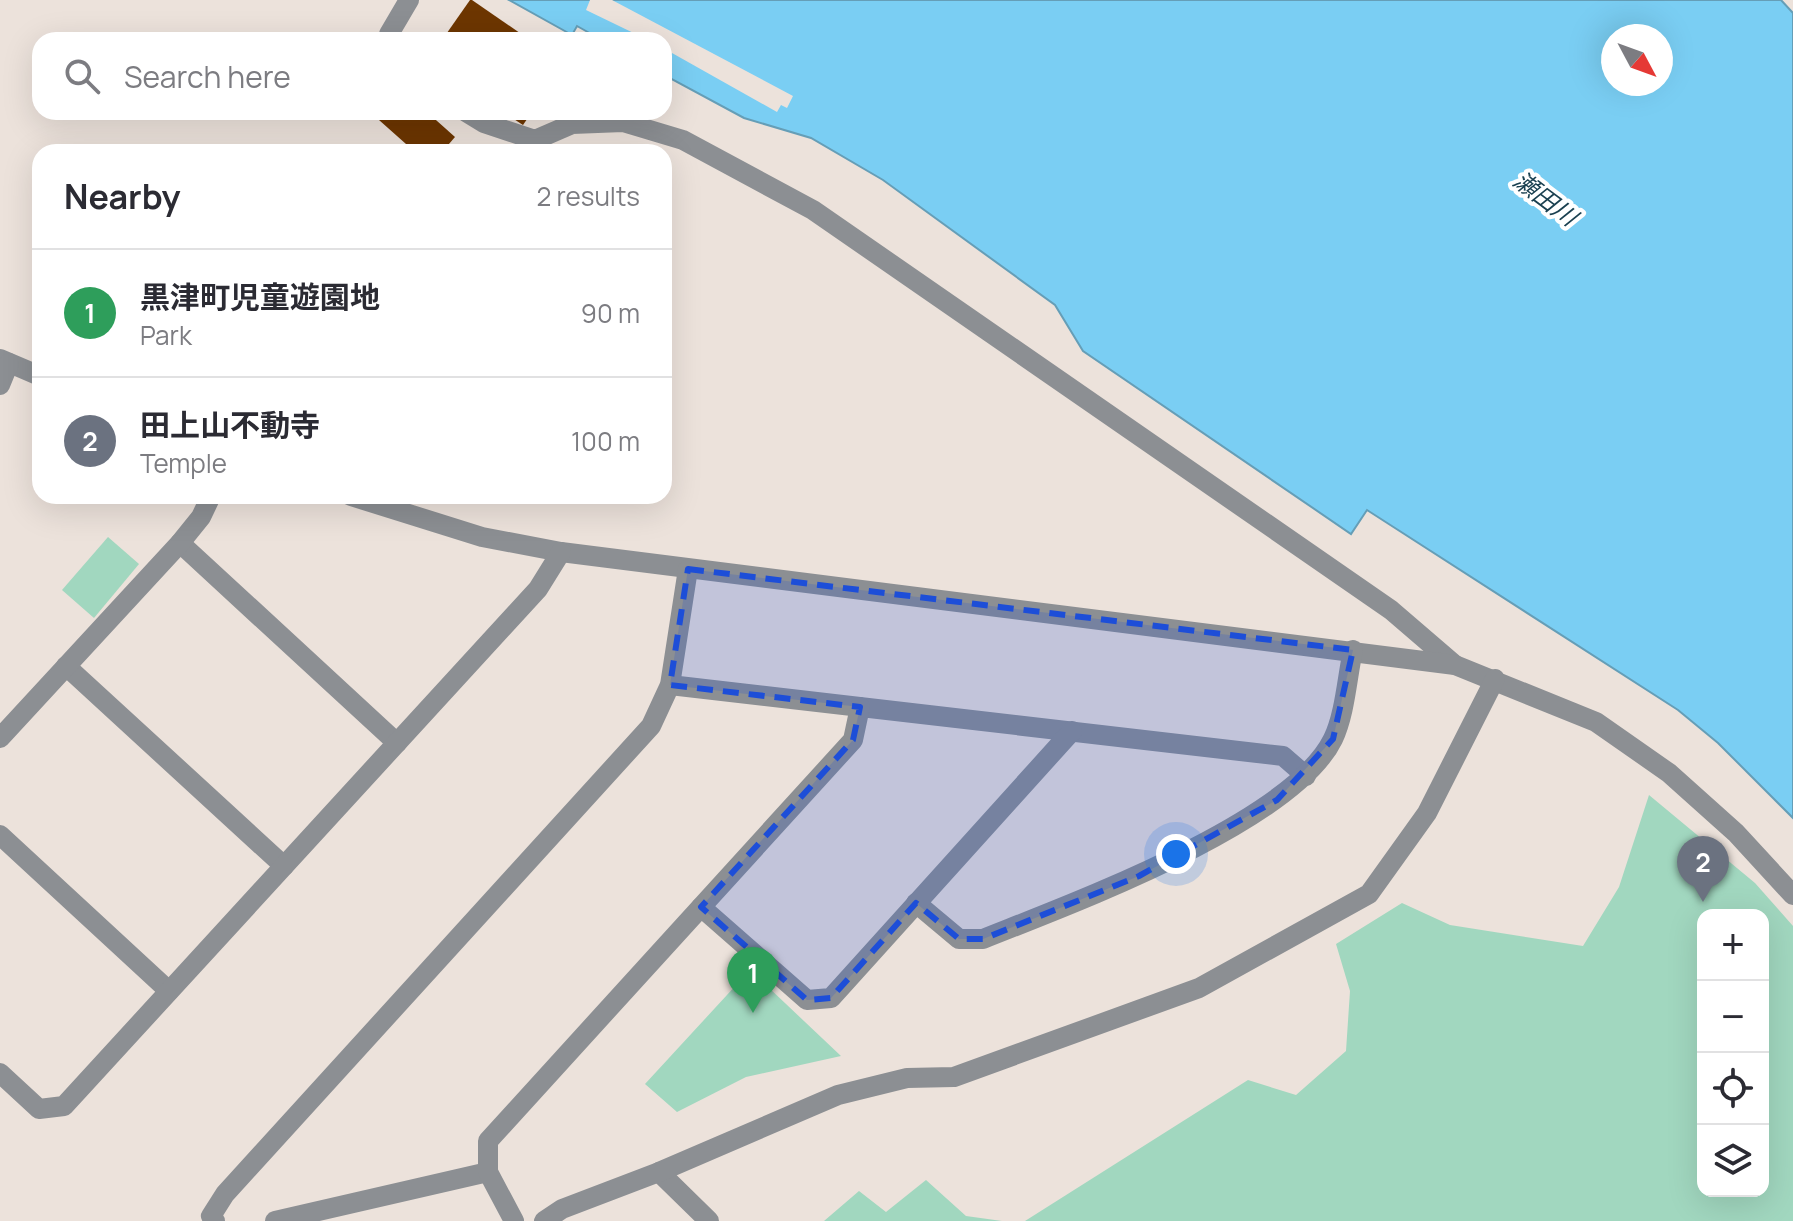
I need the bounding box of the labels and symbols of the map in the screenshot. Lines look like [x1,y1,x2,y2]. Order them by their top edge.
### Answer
north arrow [1601,24,1673,96]
water label: 瀬田川 [1507,163,1587,234]
your location [1156,834,1196,874]
pin: 2 [1677,836,1729,902]
pin: 1 [727,947,779,1013]

